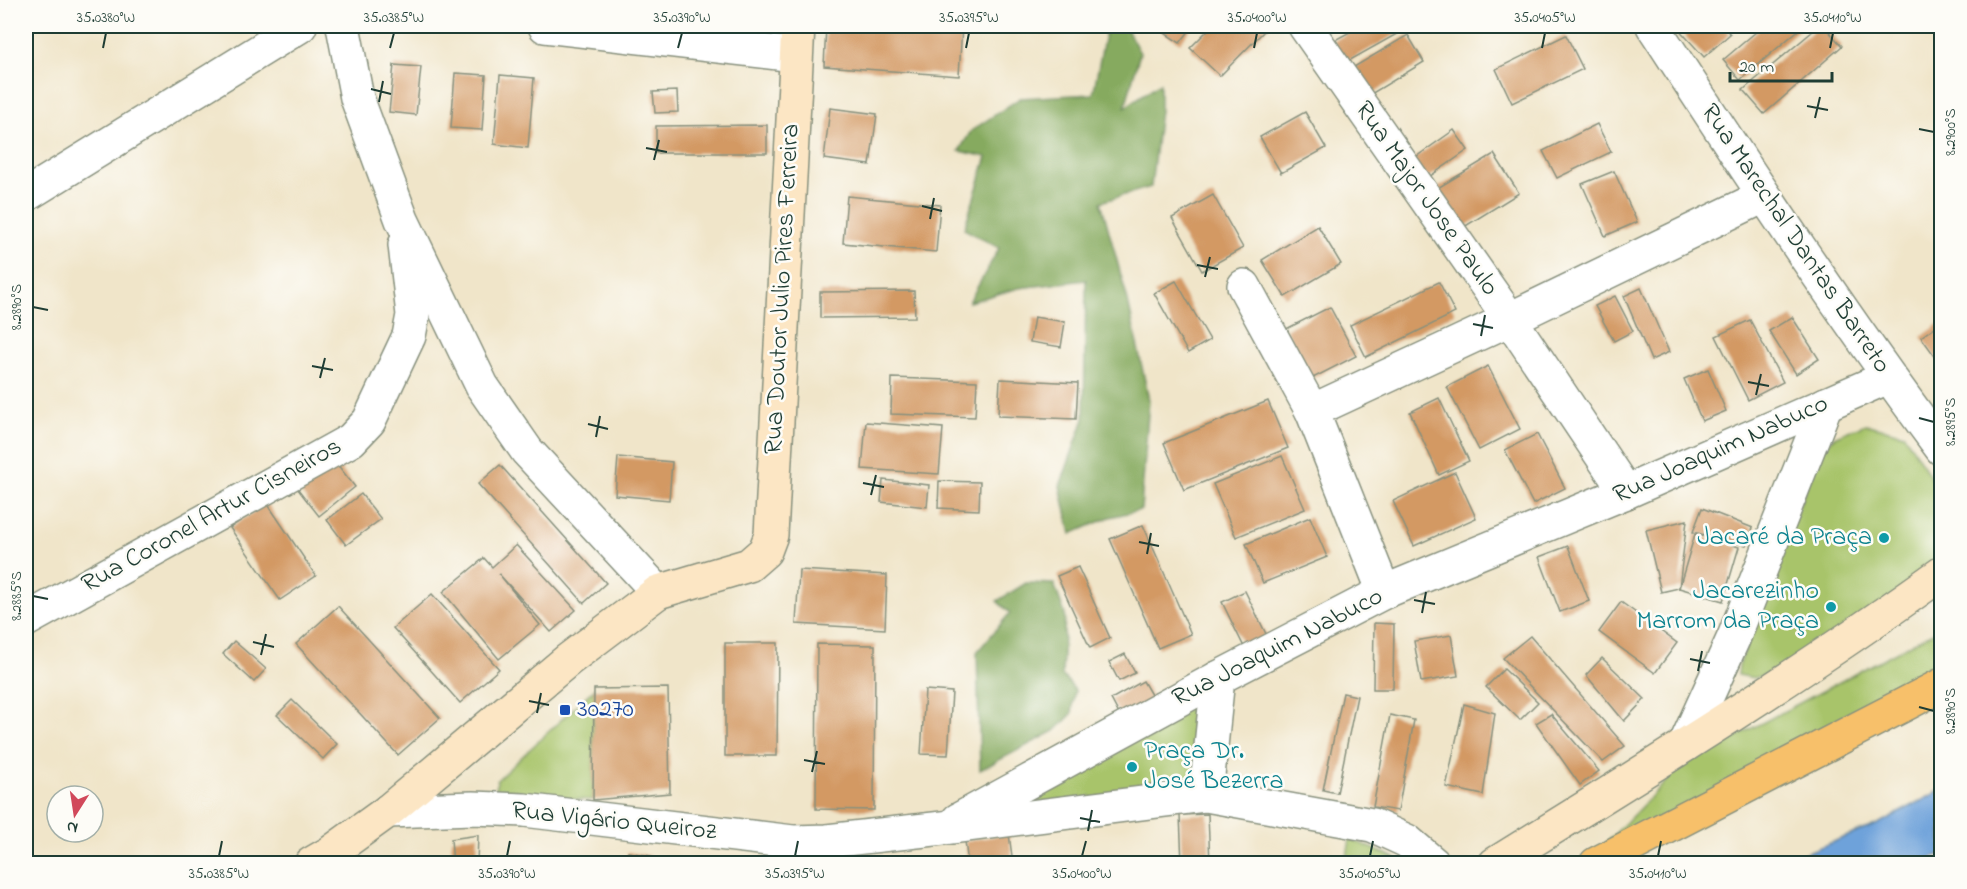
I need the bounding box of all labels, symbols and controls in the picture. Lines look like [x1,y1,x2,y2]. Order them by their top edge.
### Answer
text: 35.0380°W [77,7,135,29]
text: 35.0385°W [364,7,424,29]
text: 35.0390°W [653,7,711,29]
text: 35.0395°W [939,7,999,29]
text: 35.0400°W [1227,7,1287,29]
text: 35.0405°W [1514,7,1576,29]
text: 35.0410°W [1804,7,1862,29]
scale bar [1730,45,1832,83]
text: 20 m [1739,55,1774,81]
street label: Rua Major Jose Paulo [1344,94,1508,304]
street label: Rua Marechal Dantas Barreto [1690,97,1900,381]
text: 8.2900°S [1940,108,1962,156]
street label: Rua Doutor Julio Pires Ferreira [755,123,811,455]
text: 8.2890°S [6,283,28,330]
street label: Rua Joaquim Nabuco [1607,385,1835,515]
text: 8.2895°S [1940,397,1962,446]
street label: Rua Coronel Artur Cisneiros [75,428,349,604]
place label: Jacaré da Praça [1697,519,1872,557]
marker: Jacaré da Praça [1877,531,1891,545]
text: 8.2885°S [6,571,28,621]
place label: Jacarezinho Marrom da Praça [1637,573,1819,641]
street label: Rua Joaquim Nabuco [1166,578,1390,718]
marker: Jacarezinho Marrom da Praça [1824,600,1838,614]
text: 8.2890°S [1940,687,1962,734]
place label: 30270 [577,691,634,729]
marker: 30270 [558,703,572,717]
place label: Praça Dr. José Bezerra [1144,733,1283,801]
marker: Praça Dr. José Bezerra [1125,760,1139,774]
north arrow [45,784,105,844]
street label: Rua Vigário Queiroz [510,792,718,852]
text: N [64,814,80,840]
text: 35.0385°W [189,863,249,885]
text: 35.0390°W [478,863,536,885]
text: 35.0395°W [765,863,825,885]
text: 35.0400°W [1052,863,1112,885]
text: 35.0405°W [1339,863,1401,885]
text: 35.0410°W [1629,863,1687,885]

